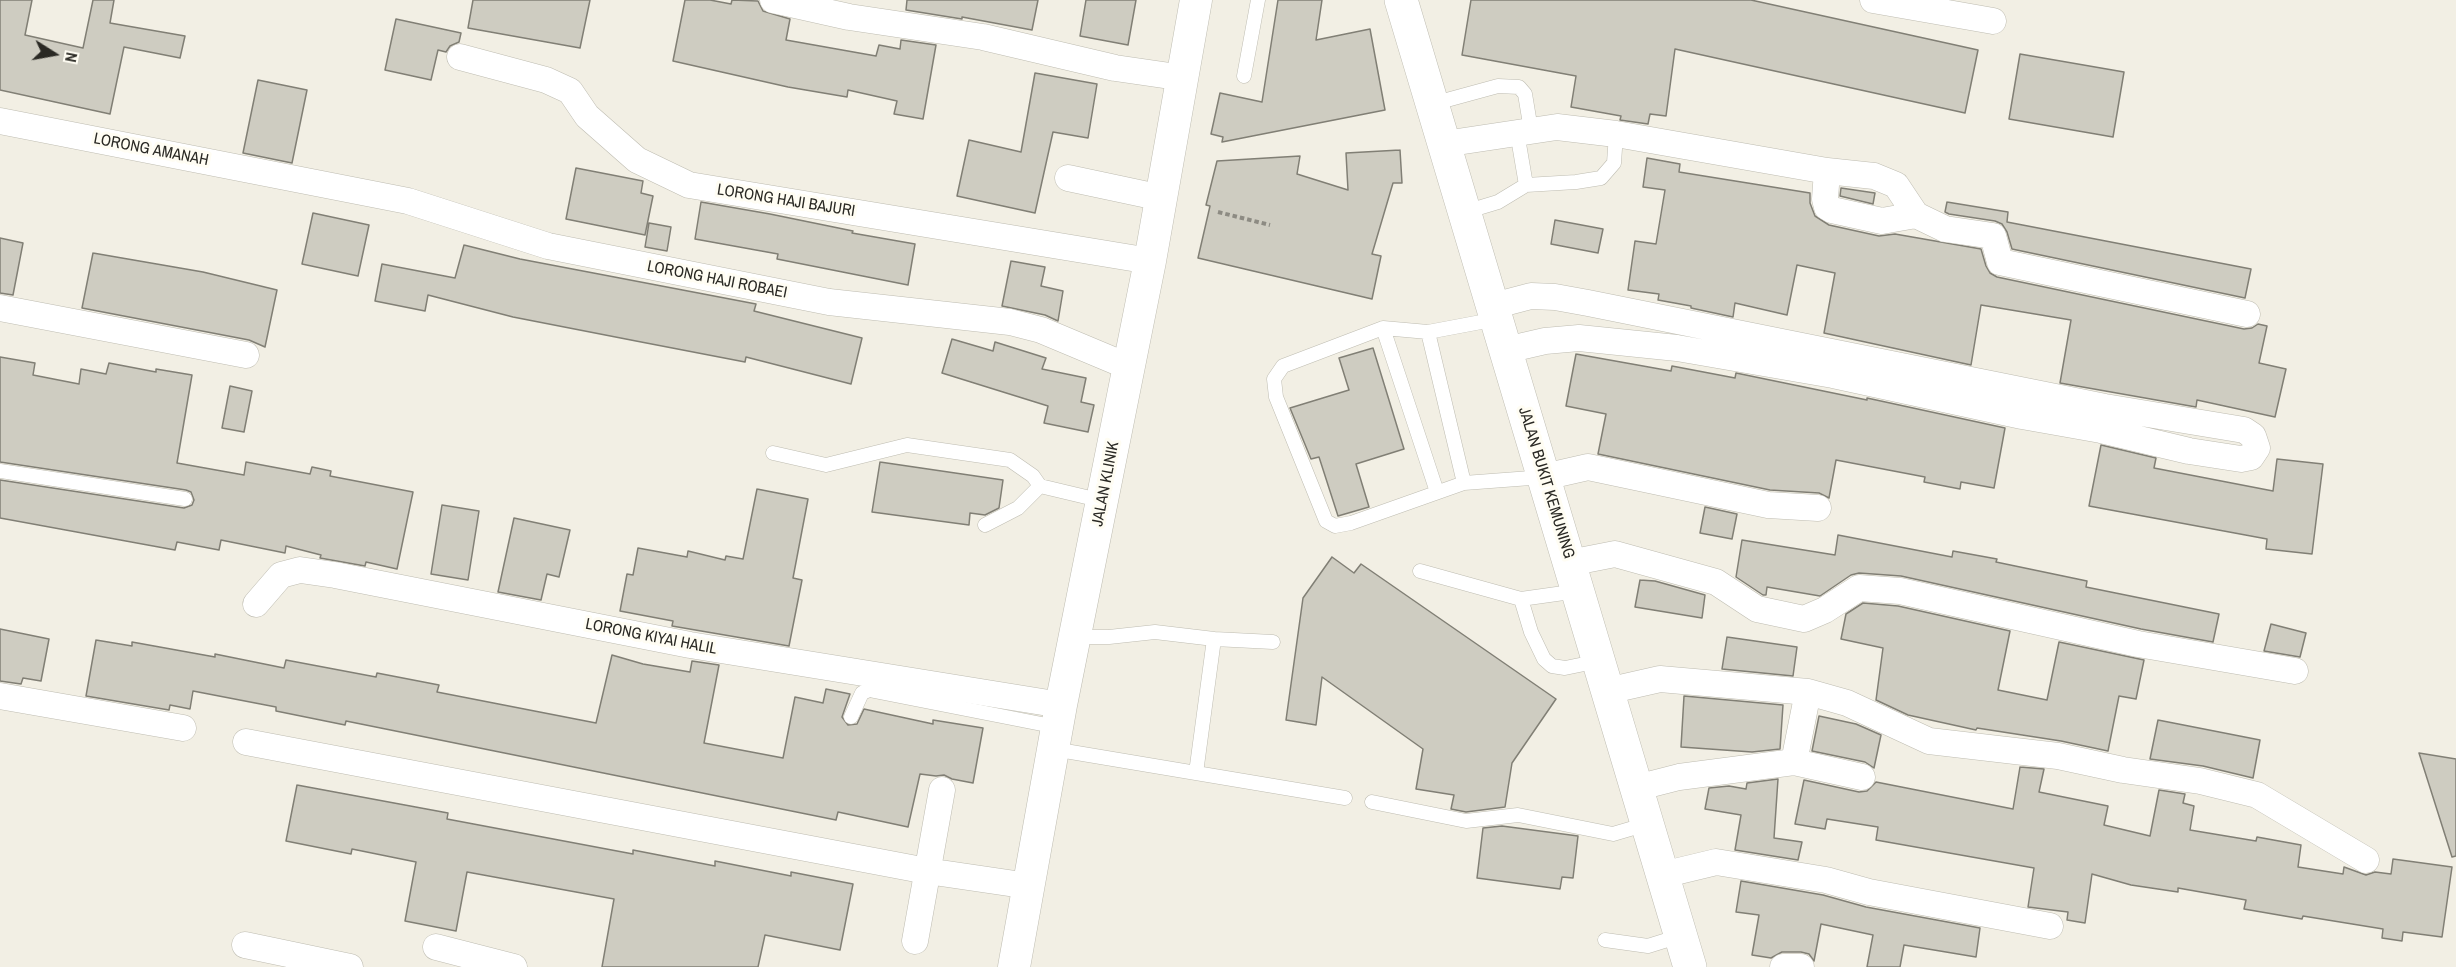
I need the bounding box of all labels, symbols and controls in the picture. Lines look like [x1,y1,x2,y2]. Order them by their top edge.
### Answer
north arrow [24,24,84,84]
text: N [60,51,83,64]
street label: LORONG AMANAH [92,129,210,171]
street label: LORONG HAJI BAJURI [716,181,856,221]
street label: LORONG HAJI ROBAEI [645,257,789,303]
street label: JALAN BUKIT KEMUNING [1514,405,1578,561]
street label: JALAN KLINIK [1088,440,1124,528]
street label: LORONG KIYAI HALIL [584,615,718,659]

